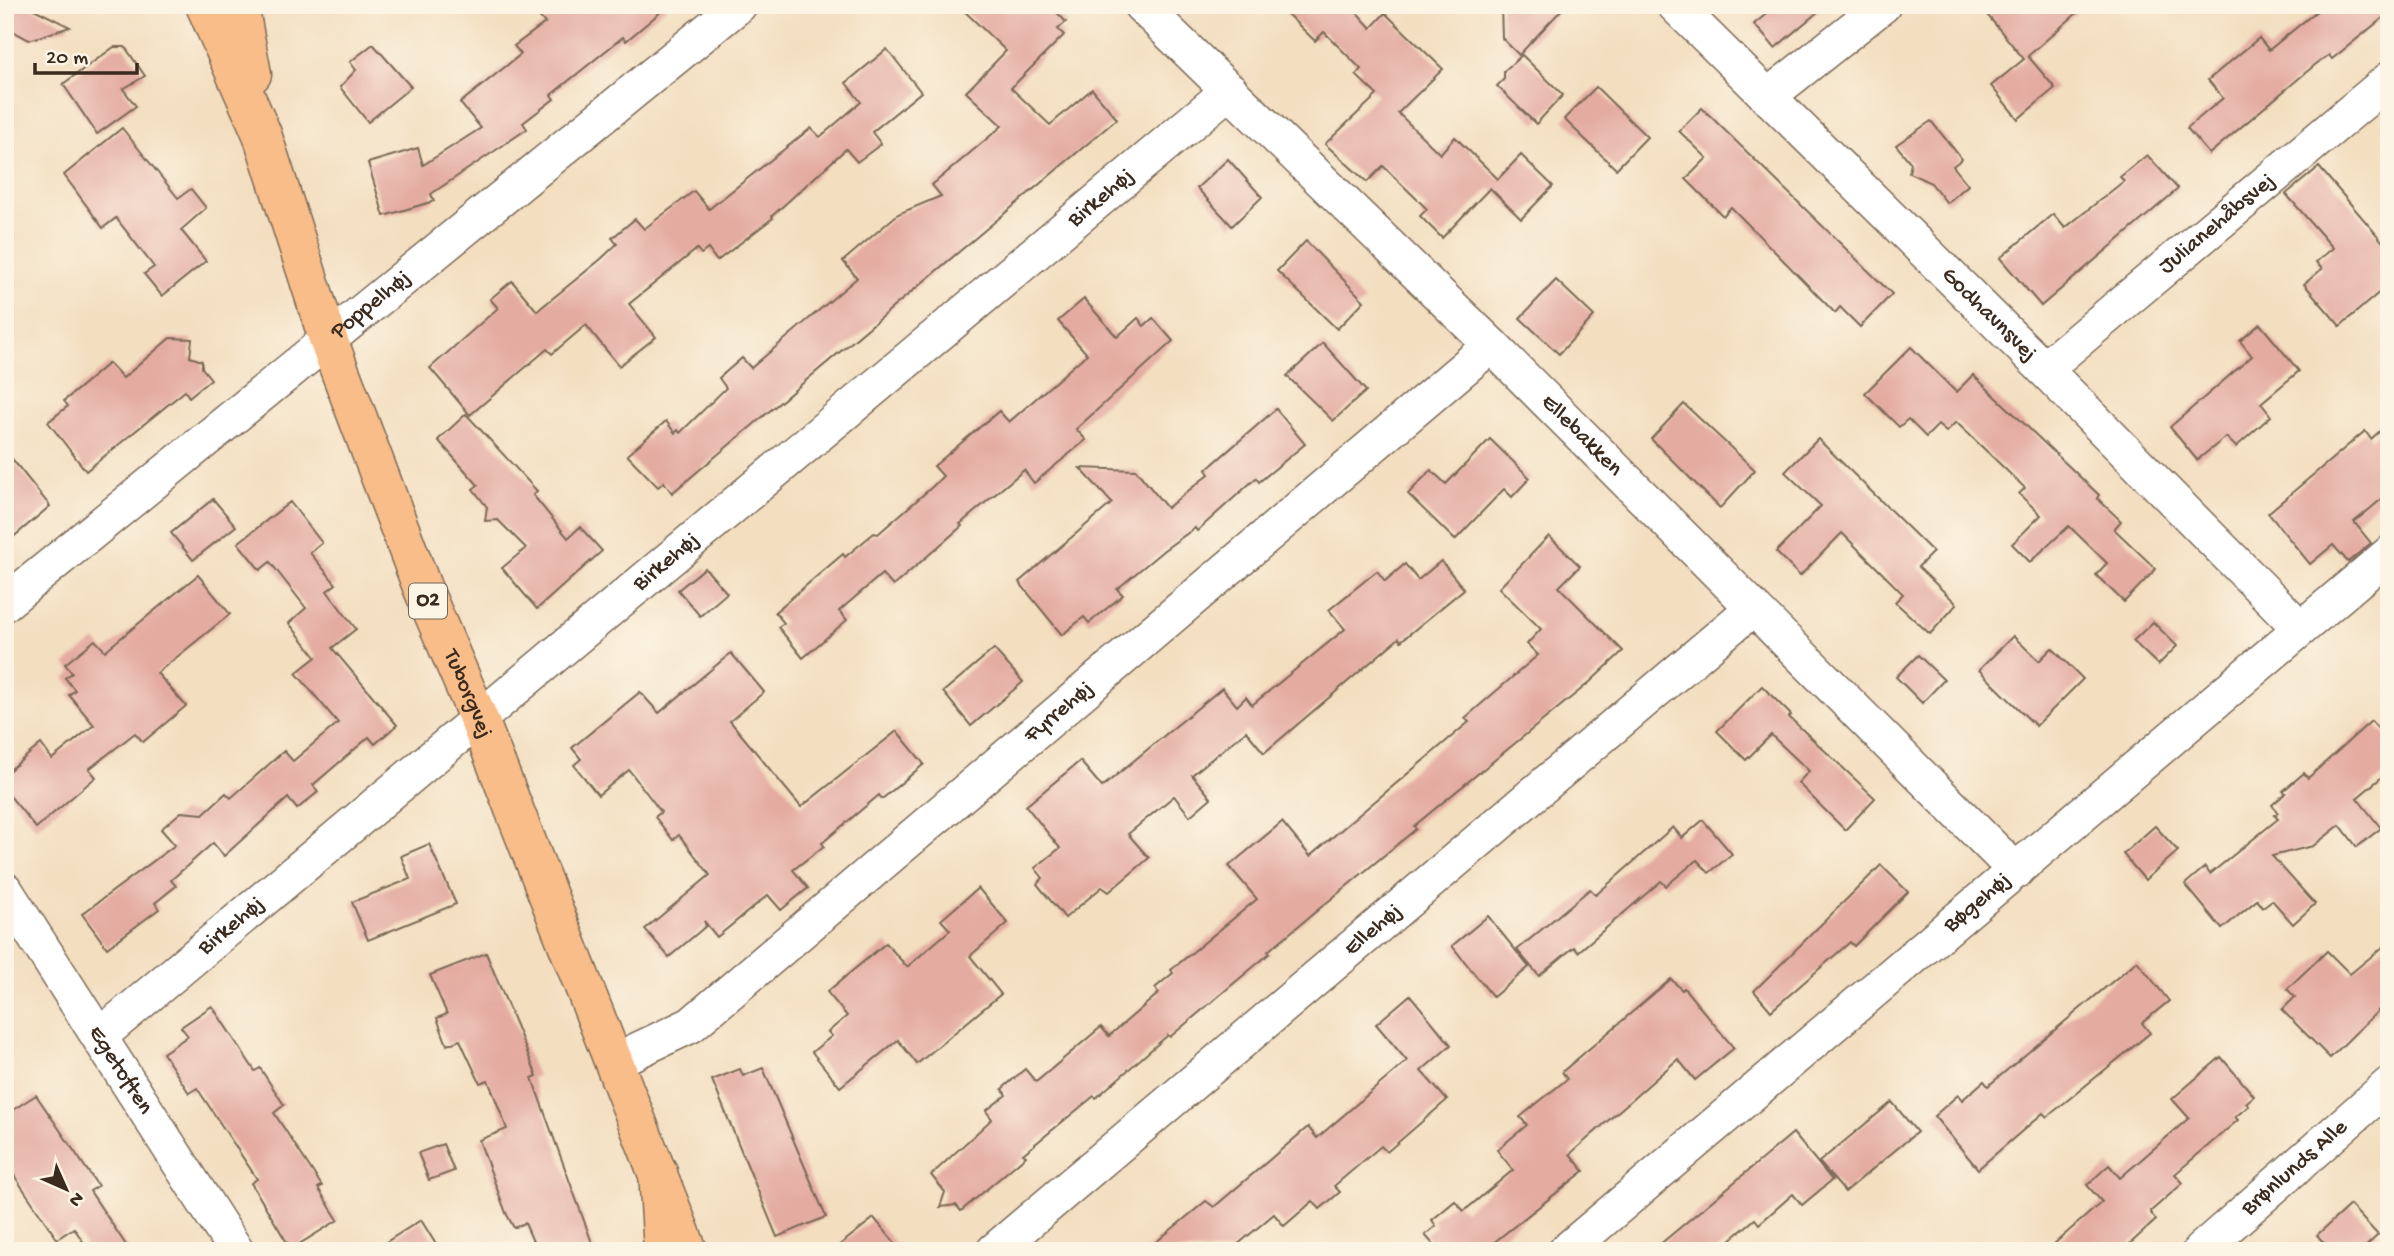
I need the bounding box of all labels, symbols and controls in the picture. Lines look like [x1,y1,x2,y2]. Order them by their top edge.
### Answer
scale bar [35,32,136,76]
text: 20 m [46,47,88,72]
street label: Birkehøj [1062,163,1140,234]
street label: Julianehåbsvej [2154,168,2281,280]
street label: Godhavnsvej [1936,262,2042,368]
street label: Poppelhøj [325,264,416,346]
street label: Ellebakken [1535,389,1628,482]
street label: Birkehøj [627,527,705,598]
road number: O2 [409,584,447,618]
street label: Tuborgvej [436,644,498,742]
street label: Fyrrehøj [1018,675,1099,750]
street label: Bøgehøj [1937,867,2016,939]
street label: Birkehøj [192,890,270,962]
street label: Ellehøj [1339,898,1408,962]
street label: Egetoften [82,1021,159,1120]
street label: Brønlunds Alle [2235,1113,2354,1222]
north arrow [32,1154,102,1224]
text: N [63,1186,88,1211]

